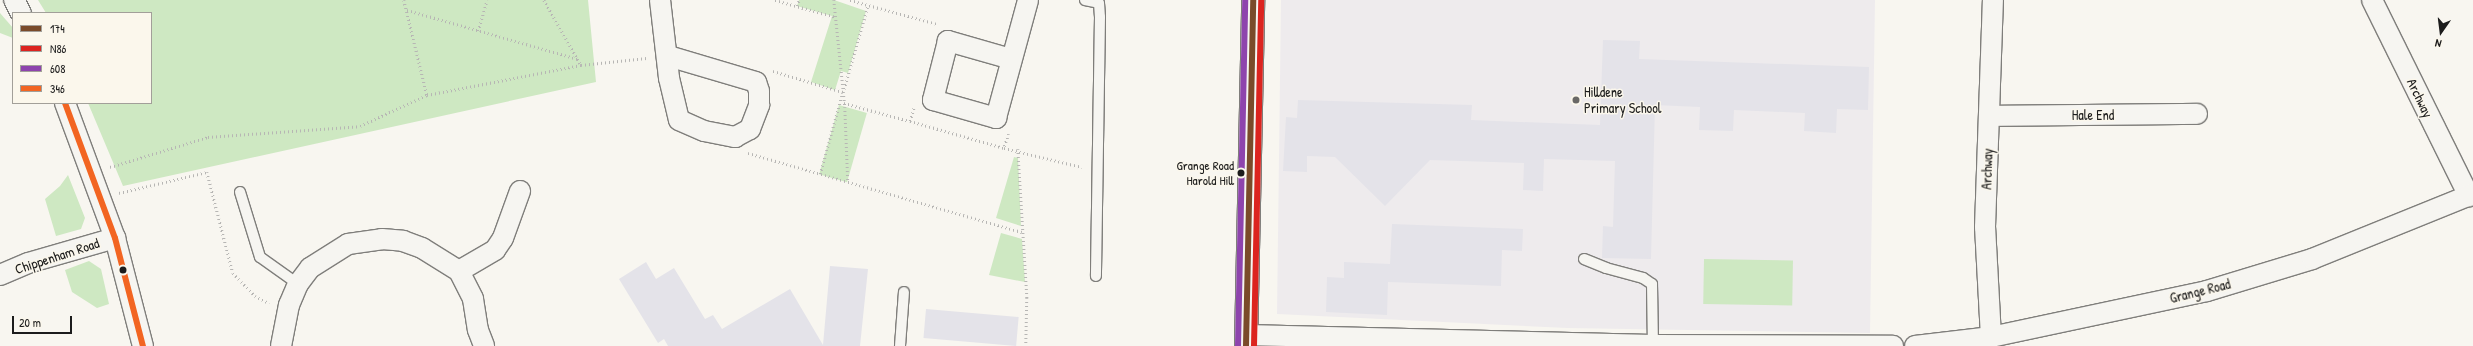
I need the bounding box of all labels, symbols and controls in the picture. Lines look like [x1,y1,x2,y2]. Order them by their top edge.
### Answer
legend [12,12,152,104]
north arrow [2421,12,2461,52]
text: 174 [50,20,65,37]
text: N [2434,36,2443,51]
text: N86 [50,40,66,57]
text: 608 [50,60,65,77]
street label: Archway [2403,76,2437,120]
text: 346 [50,80,65,97]
place label: Hilldene Primary School [1584,84,1662,116]
marker: Hilldene Primary School [1571,95,1581,105]
street label: Hale End [2072,107,2114,123]
street label: Archway [1978,148,1996,190]
place label: Grange Road Harold Hill [1177,158,1234,189]
marker: Grange Road Harold Hill [1236,168,1246,178]
street label: Chippenham Road [13,234,101,278]
unlabelled marker [118,265,128,275]
street label: Grange Road [2168,275,2232,307]
scale bar [14,308,74,334]
text: 20 m [19,314,41,331]

